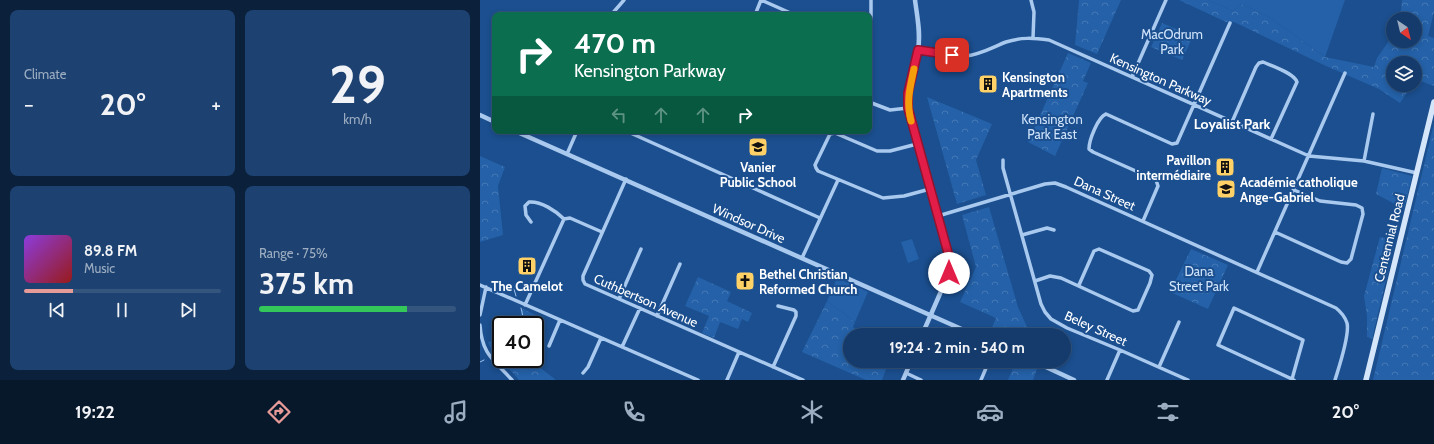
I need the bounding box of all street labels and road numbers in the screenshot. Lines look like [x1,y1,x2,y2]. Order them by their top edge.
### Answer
street label: Kensington Parkway [1108,49,1215,109]
street label: Dana Street [1072,172,1139,214]
street label: Centennial Road [1370,192,1408,284]
street label: Windsor Drive [710,200,788,246]
street label: Cuthbertson Avenue [591,270,701,330]
street label: Beley Street [1062,307,1130,349]

